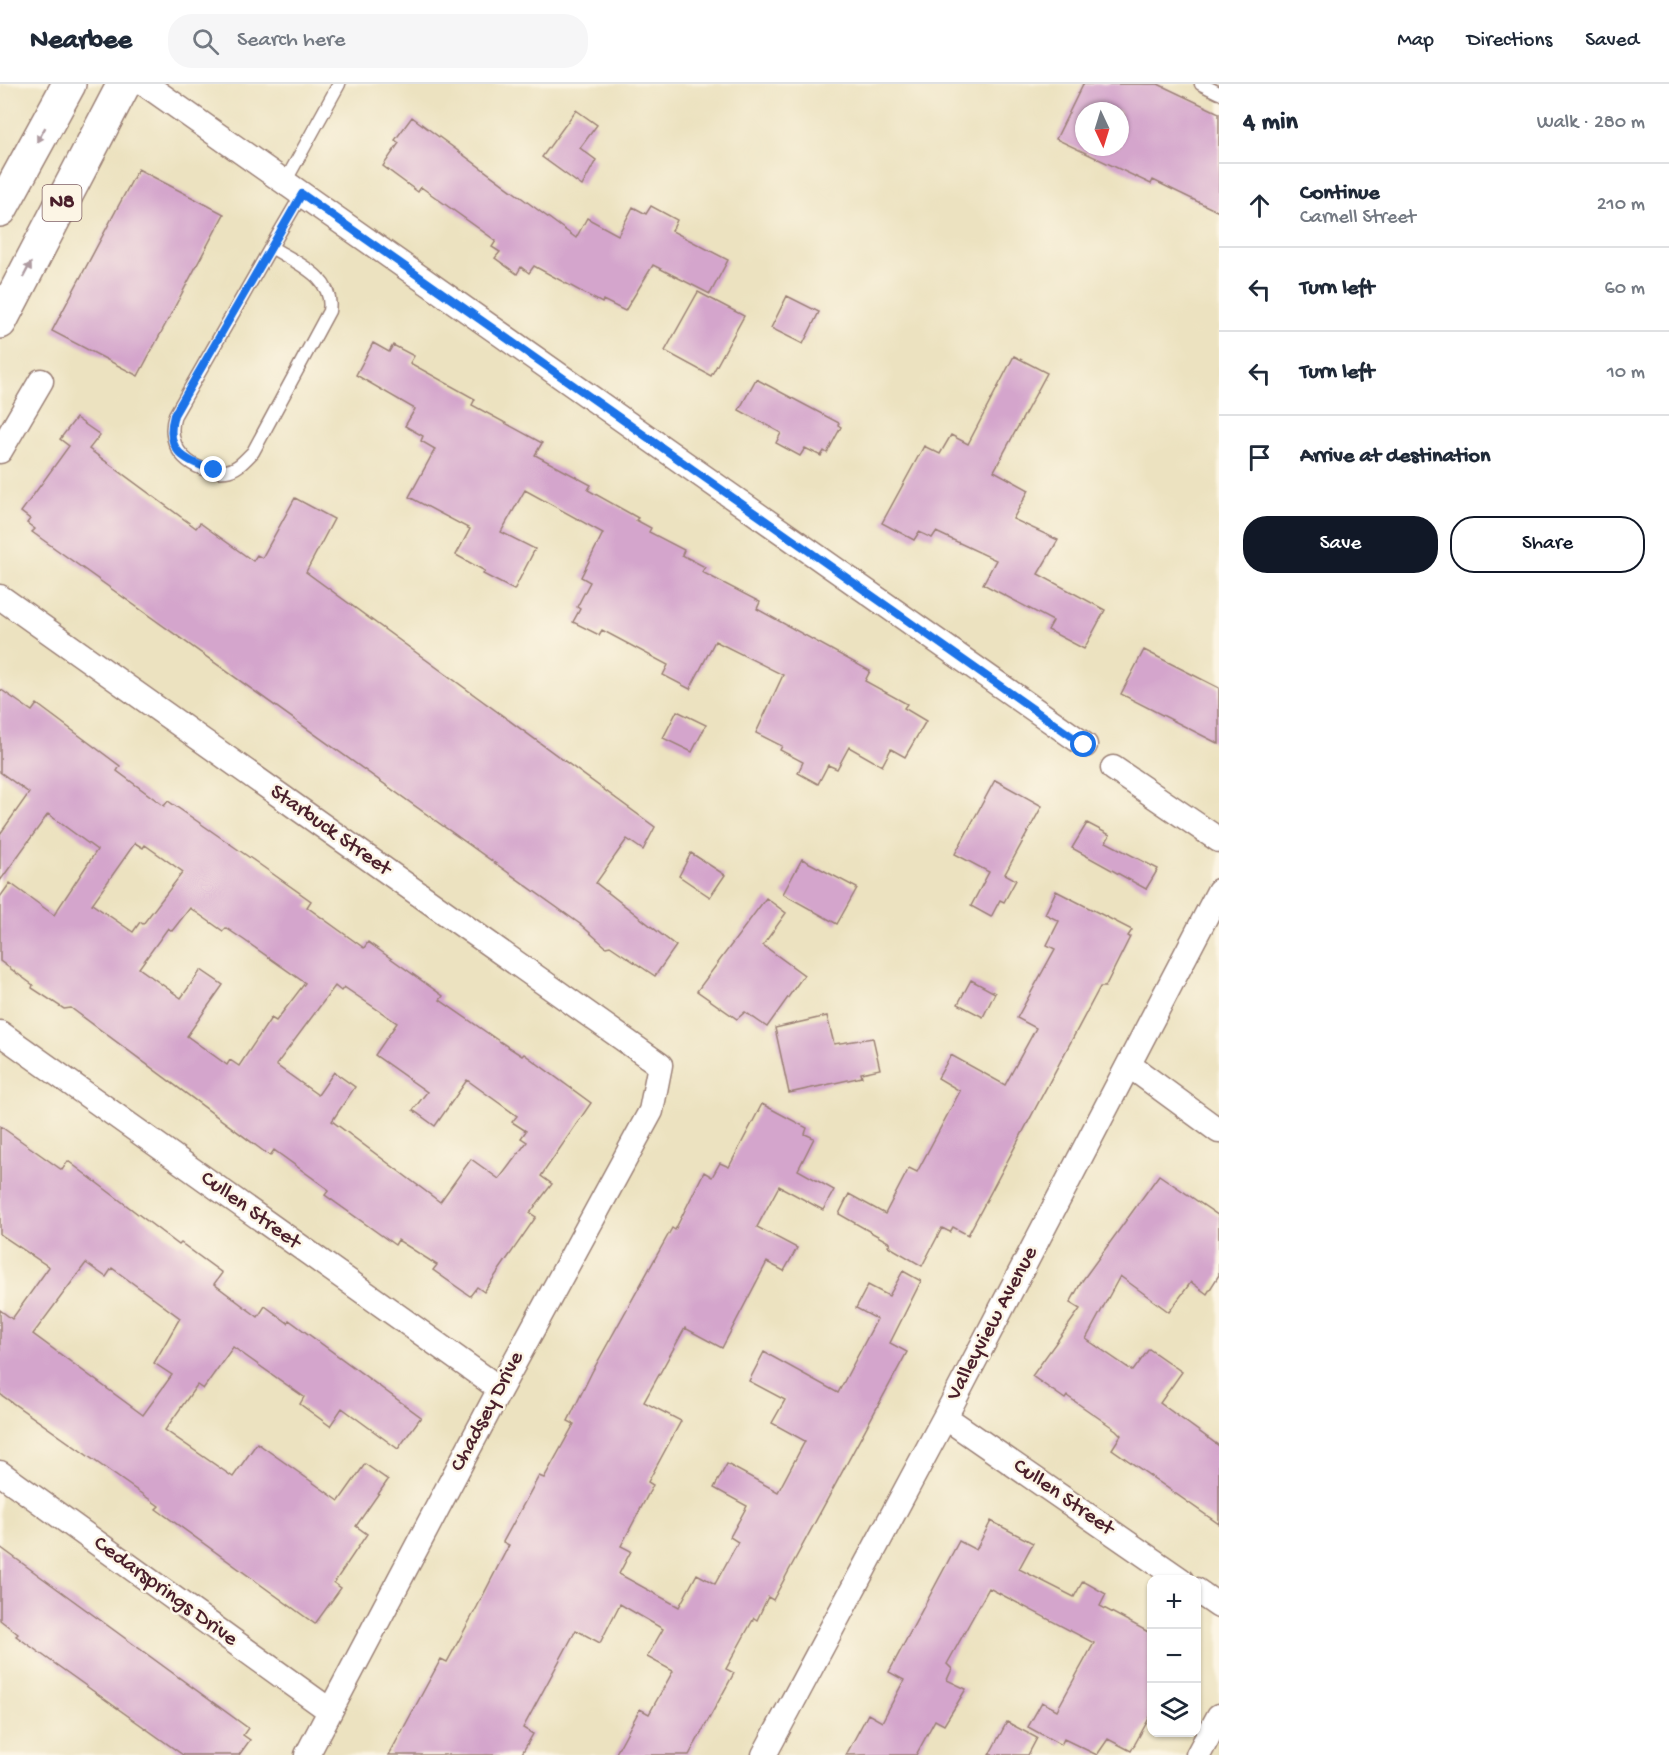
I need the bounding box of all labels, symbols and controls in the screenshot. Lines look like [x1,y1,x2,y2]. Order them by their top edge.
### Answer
search box [168,14,588,68]
text: Nearbee [30,25,132,58]
icon: search [189,25,222,58]
text: Search here [237,28,345,54]
text: Map [1397,29,1434,54]
text: Directions [1467,29,1552,54]
text: Saved [1585,29,1639,54]
north arrow [1075,102,1129,156]
text: 4 min [1243,108,1298,139]
text: Walk · 280 m [1537,112,1645,135]
one-way arrow [36,127,46,144]
text: Continue [1300,181,1380,207]
road number: N8 [42,185,82,221]
icon: ahead [1243,189,1276,222]
text: 210 m [1597,194,1645,217]
text: Carnell Street [1300,207,1416,230]
one-way arrow [22,262,32,279]
icon: left [1243,273,1276,306]
text: Turn left [1300,276,1374,302]
text: 60 m [1605,278,1645,301]
icon: left [1243,357,1276,390]
text: Turn left [1300,360,1374,386]
text: 10 m [1607,362,1645,385]
icon: arrive [1243,441,1276,474]
text: Arrive at destination [1300,444,1490,470]
route end [200,456,226,482]
button: Save [1243,516,1438,573]
button: Share [1450,516,1645,573]
route start [1070,731,1096,757]
street label: Starbuck Street [264,780,397,884]
street label: Cullen Street [195,1166,307,1257]
street label: Valleyview Avenue [941,1242,1045,1406]
street label: Chadsey Drive [445,1347,531,1477]
street label: Cullen Street [1007,1454,1120,1544]
street label: Cedarsprings Drive [88,1531,243,1653]
map controls [1147,1575,1201,1737]
button: + [1147,1575,1201,1629]
button: − [1147,1629,1201,1683]
button: layers [1147,1683,1201,1737]

